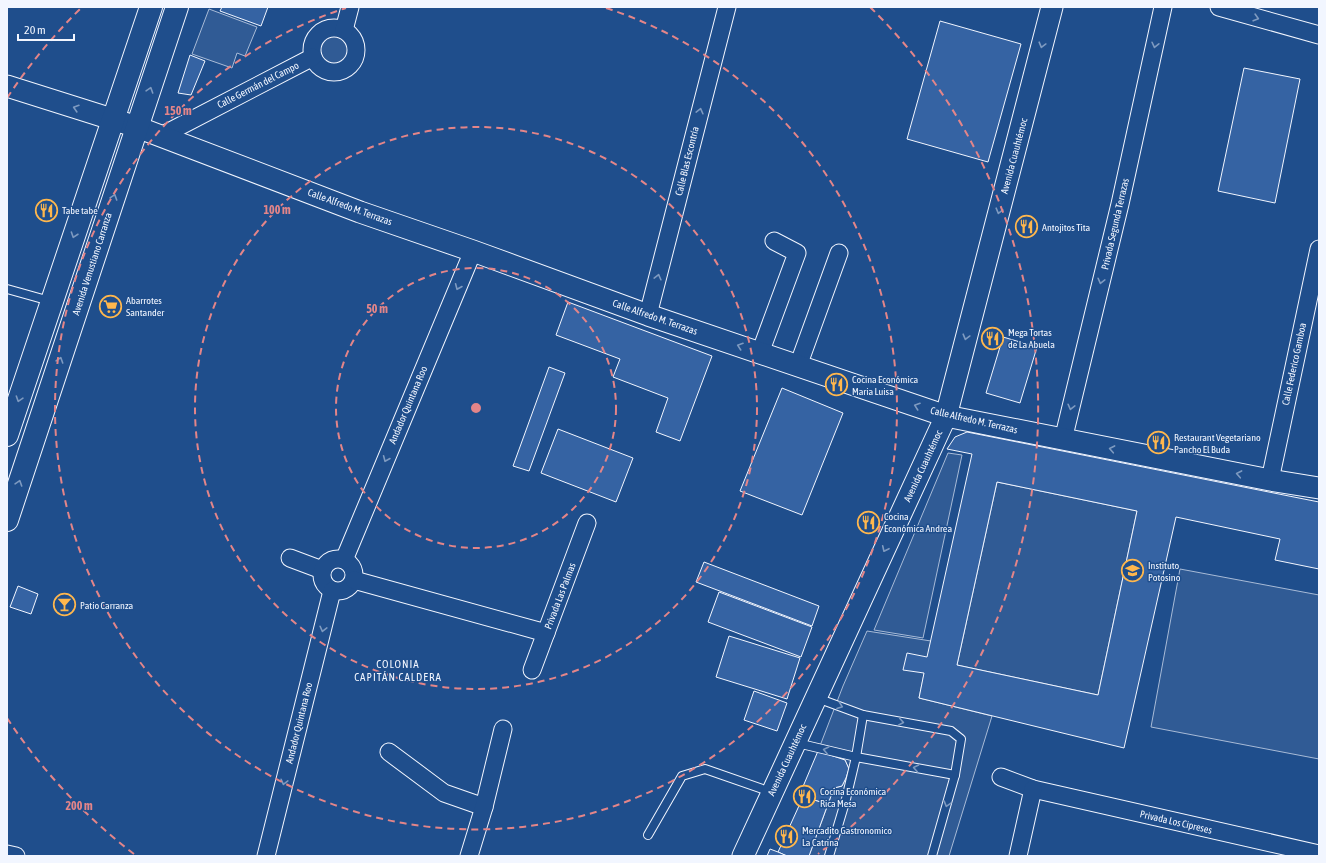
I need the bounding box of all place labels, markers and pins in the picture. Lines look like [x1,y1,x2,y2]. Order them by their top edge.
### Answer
restaurant icon: Tabe tabe [34,197,60,223]
place label: Tabe tabe [62,205,98,216]
restaurant icon: Antojitos Tita [1013,214,1039,240]
place label: Antojitos Tita [1042,222,1091,233]
supermarket icon: Abarrotes Santander [97,293,123,319]
place label: Abarrotes Santander [126,295,165,318]
restaurant icon: Mega Tortas de La Abuela [979,325,1005,351]
place label: Mega Tortas de La Abuela [1008,327,1055,350]
restaurant icon: Cocina Económica Maria Luisa [824,372,850,398]
place label: Cocina Económica Maria Luisa [852,374,918,397]
centre of rings [469,401,483,415]
restaurant icon: Restaurant Vegetariano Pancho El Buda [1146,430,1172,456]
place label: Restaurant Vegetariano Pancho El Buda [1174,432,1261,455]
restaurant icon: Cocina Económica Andrea [856,509,882,535]
place label: Cocina Económica Andrea [884,511,952,534]
school or university icon: Instituto Potosino [1120,558,1146,584]
place label: Instituto Potosino [1148,560,1181,583]
bar icon: Patio Carranza [52,592,78,618]
place label: Patio Carranza [80,600,134,611]
restaurant icon: Cocina Económica Rica Mesa [792,784,818,810]
place label: Cocina Económica Rica Mesa [820,786,886,809]
restaurant icon: Mercadito Gastronomico La Catrina [774,823,800,849]
place label: Mercadito Gastronomico La Catrina [802,825,892,848]

